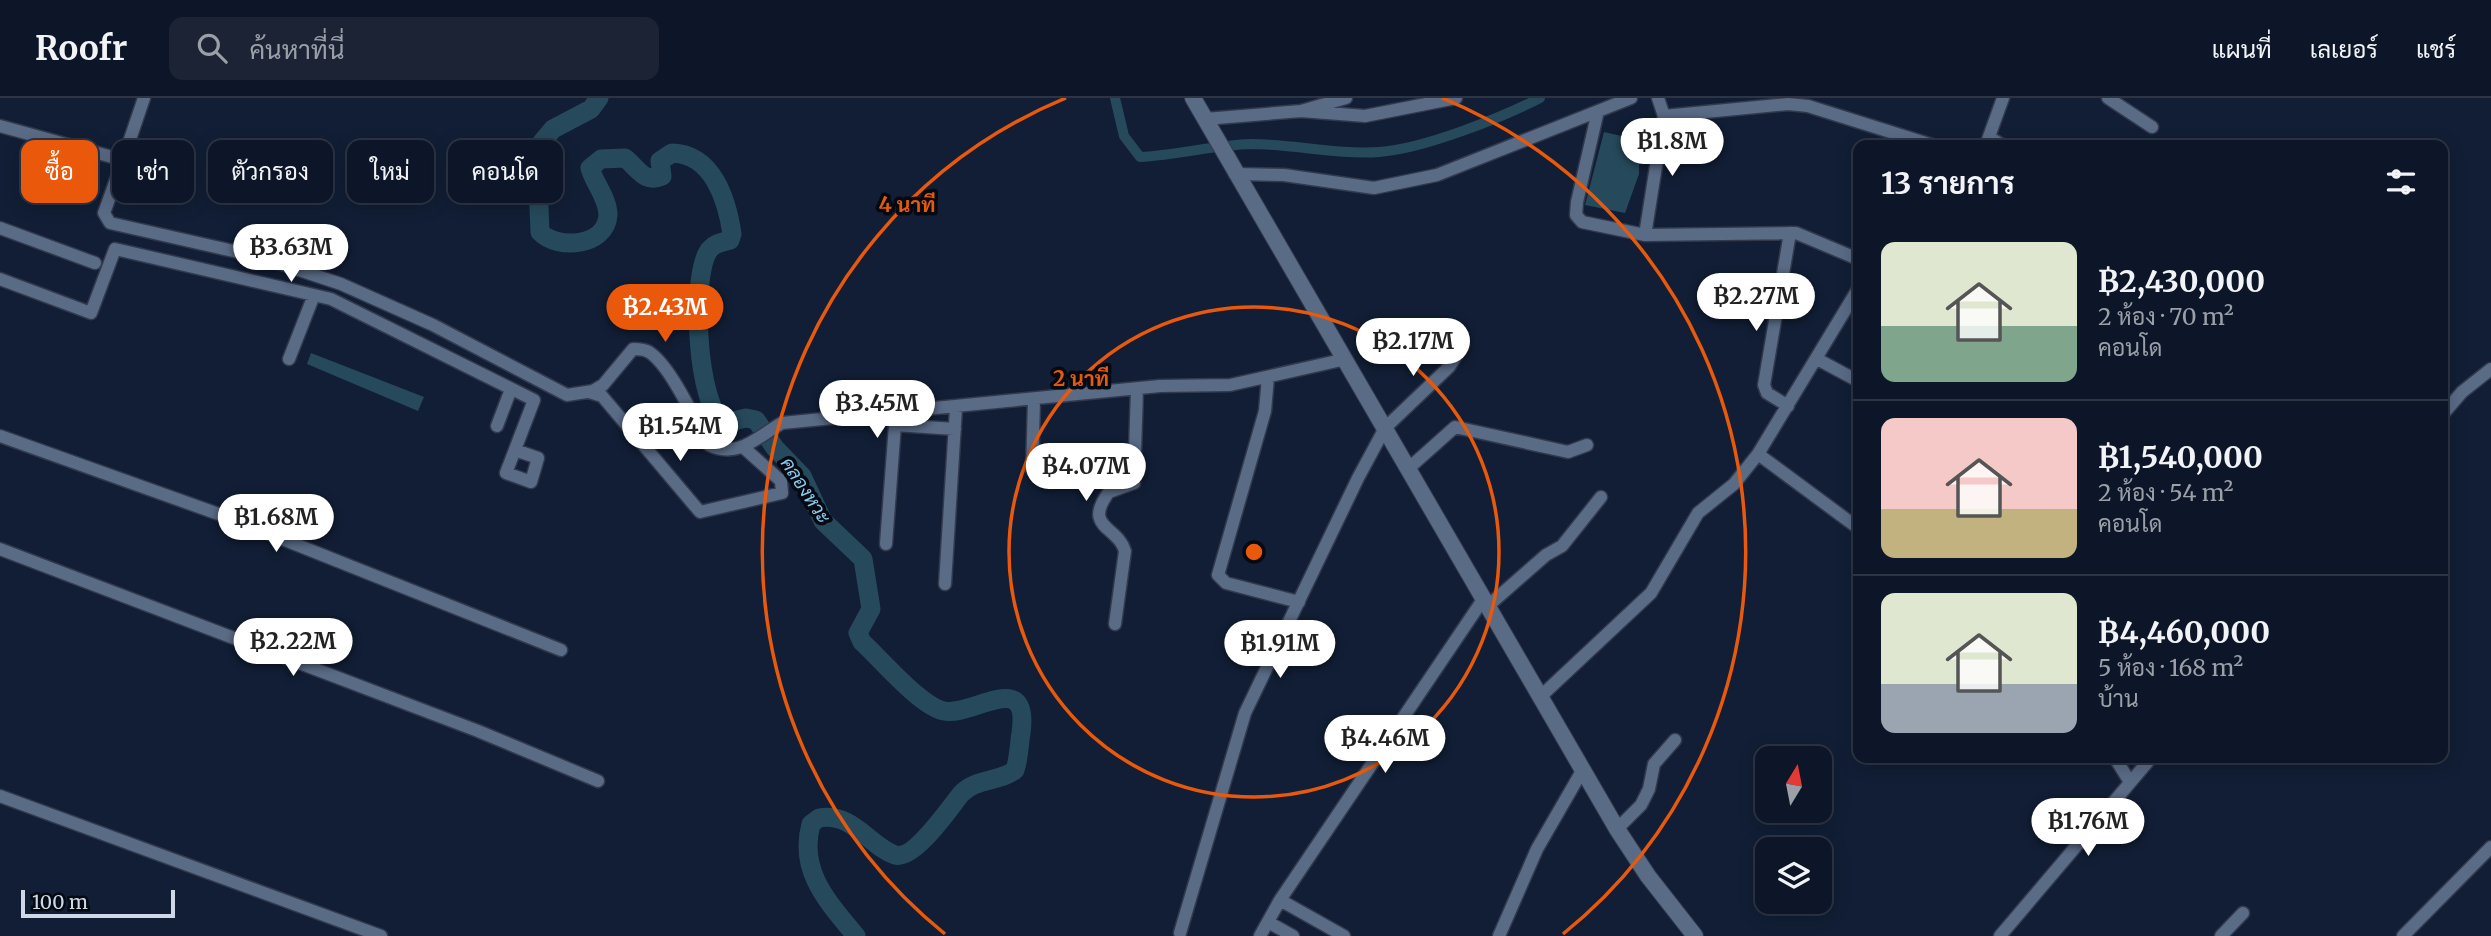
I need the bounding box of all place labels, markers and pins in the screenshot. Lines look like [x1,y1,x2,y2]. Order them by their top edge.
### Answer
pin: ฿1.8M [1623,118,1721,178]
pin: ฿3.63M [234,225,348,284]
pin: ฿2.27M [1699,274,1813,333]
pin: ฿2.43M [608,285,722,344]
pin: ฿2.17M [1356,318,1470,378]
pin: ฿3.45M [820,380,934,440]
pin: ฿1.54M [623,404,737,463]
pin: ฿4.07M [1029,444,1143,503]
pin: ฿1.68M [219,494,333,554]
centre of rings [1242,540,1266,564]
pin: ฿2.22M [236,618,350,678]
pin: ฿1.91M [1223,620,1337,680]
pin: ฿4.46M [1328,716,1442,775]
pin: ฿1.76M [2031,798,2145,858]

